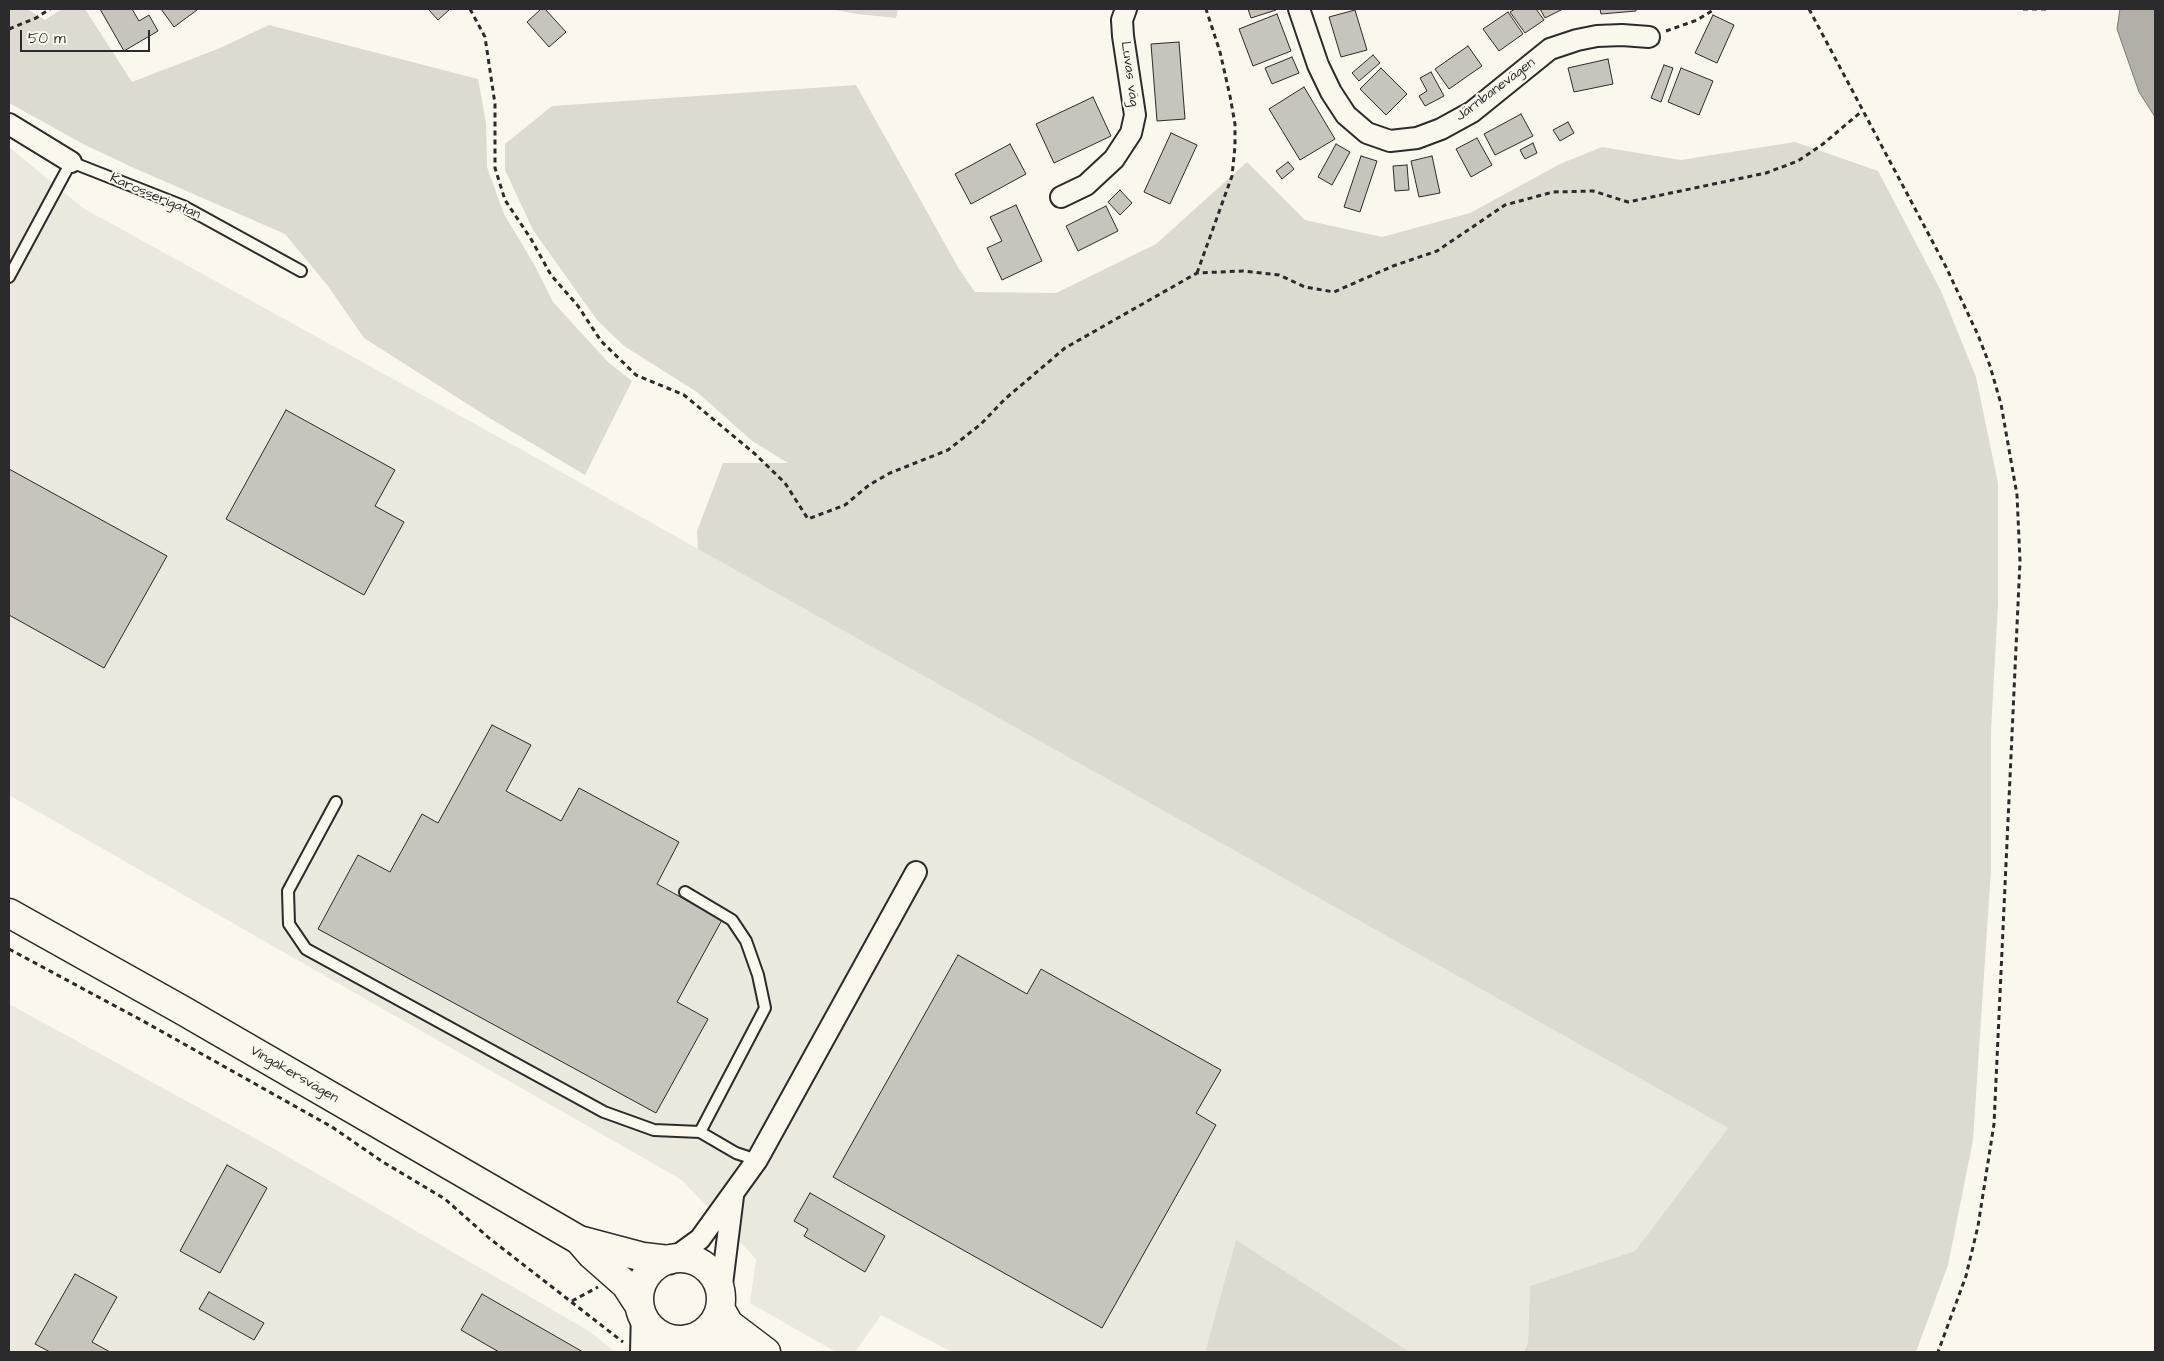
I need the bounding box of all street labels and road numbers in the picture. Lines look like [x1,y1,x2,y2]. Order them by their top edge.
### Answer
street label: Luvas väg [1116,40,1142,108]
street label: Järnbanevägen [1453,55,1539,125]
street label: Karosserigatan [107,170,203,224]
street label: Vingåkersvägen [247,1043,341,1107]

